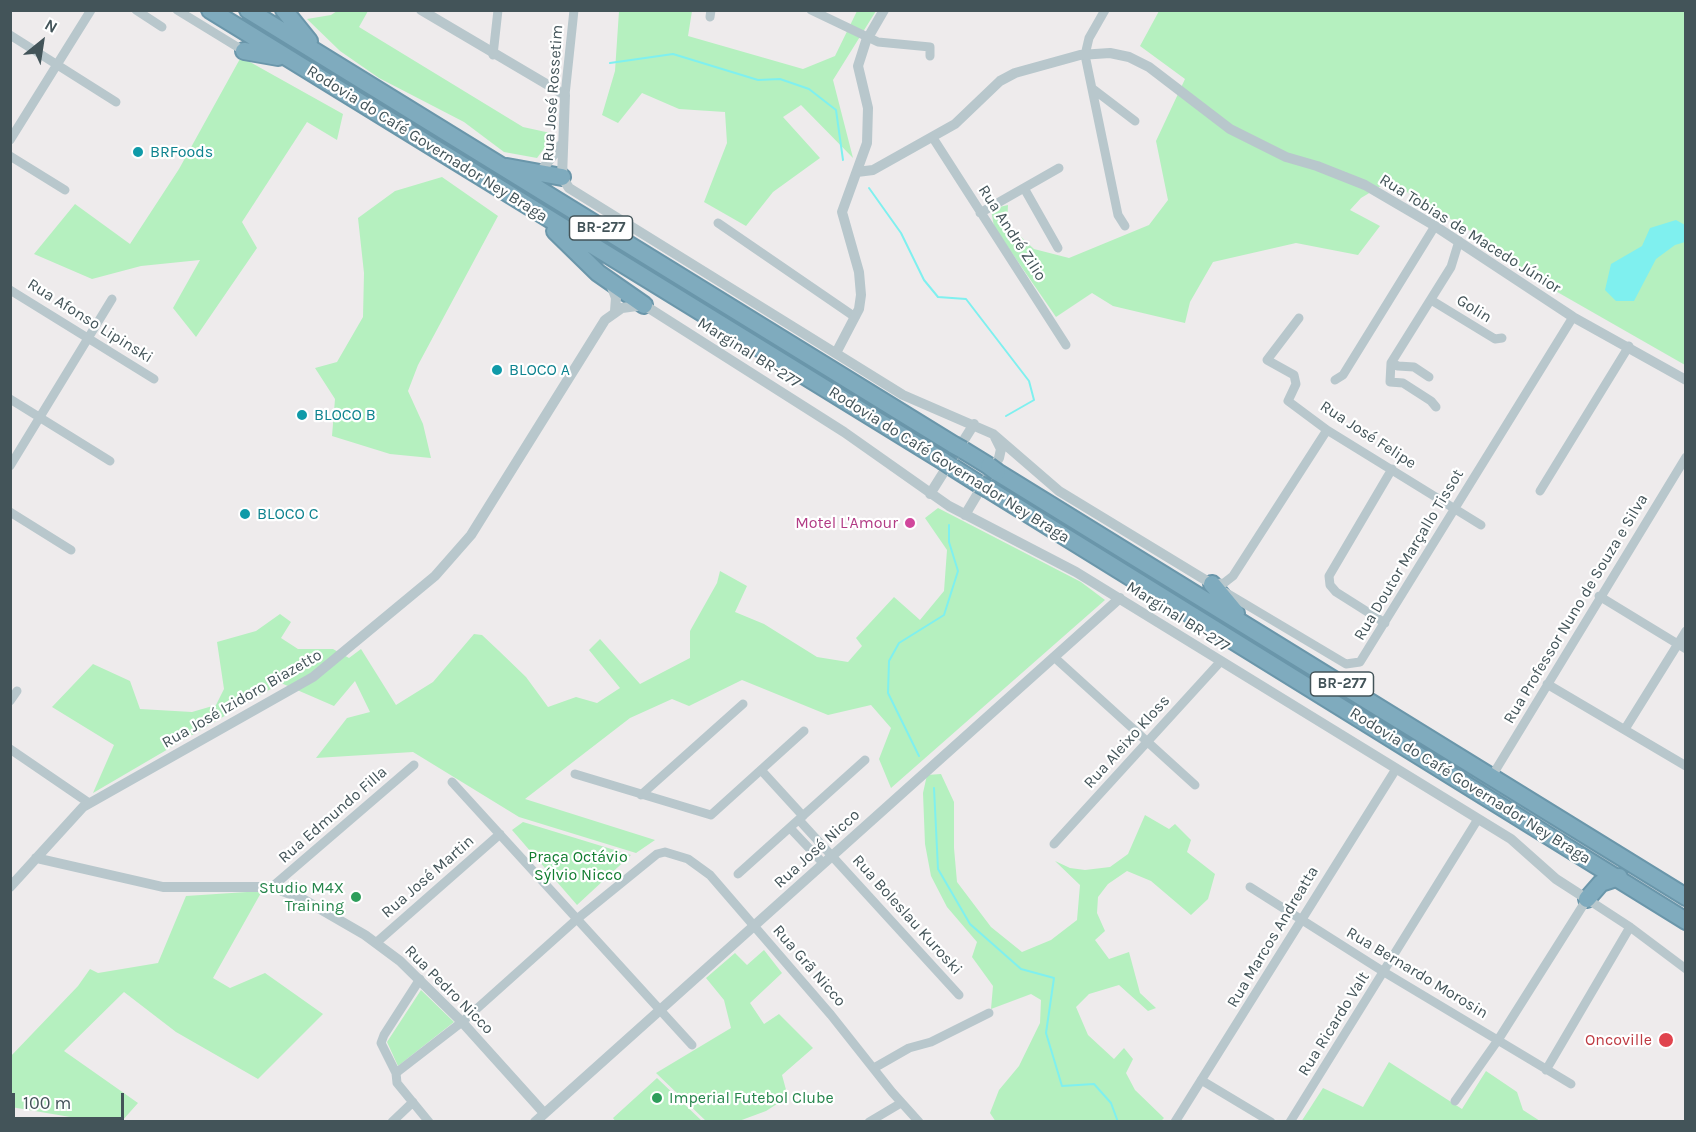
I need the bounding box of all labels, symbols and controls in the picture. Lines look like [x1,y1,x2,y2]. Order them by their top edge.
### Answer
north arrow [12,12,72,72]
text: N [42,15,61,37]
street label: Rua José Rossetim [539,24,567,162]
street label: Rodovia do Café Governador Ney Braga [303,62,551,226]
place label: BRFoods [150,142,213,162]
marker: BRFoods [131,145,145,159]
street label: Rua Tobias de Macedo Júnior [1376,170,1564,298]
street label: Rua André Zilio [974,181,1050,285]
road number: BR-277 [570,216,632,240]
street label: Rua Afonso Lipinski [24,275,156,367]
street label: Golin [1453,291,1495,327]
street label: Marginal BR-277 [694,314,804,392]
place label: BLOCO A [509,360,570,380]
marker: BLOCO A [490,363,504,377]
street label: Rodovia do Café Governador Ney Braga [825,383,1073,547]
street label: Rua José Felipe [1316,397,1420,473]
place label: BLOCO B [314,405,376,425]
marker: BLOCO B [295,408,309,422]
street label: Rua Doutor Marçallo Tissot [1350,466,1468,644]
street label: Rua Professor Nuno de Souza e Silva [1500,491,1652,727]
place label: BLOCO C [257,504,318,524]
marker: BLOCO C [238,507,252,521]
place label: Motel L'Amour [795,513,898,533]
marker: Motel L'Amour [903,516,917,530]
street label: Marginal BR-277 [1123,578,1233,656]
street label: Rua José Izidoro Biazetto [159,645,325,753]
road number: BR-277 [1310,672,1374,696]
street label: Rua Aleixo Kloss [1080,691,1174,793]
street label: Rodovia do Café Governador Ney Braga [1346,704,1594,868]
street label: Rua Edmundo Filla [275,763,391,867]
street label: Rua José Nicco [770,806,864,892]
street label: Rua José Martin [378,832,478,922]
park label: Praça Octávio Sýlvio Nicco [528,847,628,885]
street label: Rua Boleslau Kuroski [848,851,966,979]
street label: Rua Marcos Andreatta [1223,863,1323,1011]
place label: Studio M4X Training [259,878,344,916]
marker: Studio M4X Training [349,890,363,904]
street label: Rua Grã Nicco [768,921,850,1011]
street label: Rua Bernardo Morosin [1343,923,1491,1023]
street label: Rua Pedro Nicco [401,942,497,1038]
street label: Rua Ricardo Valt [1294,968,1374,1080]
place label: Oncoville [1585,1030,1652,1050]
marker: Oncoville [1657,1031,1675,1049]
scale bar [15,1081,128,1119]
place label: Imperial Futebol Clube [669,1088,834,1108]
marker: Imperial Futebol Clube [650,1091,664,1105]
text: 100 m [23,1092,71,1114]

